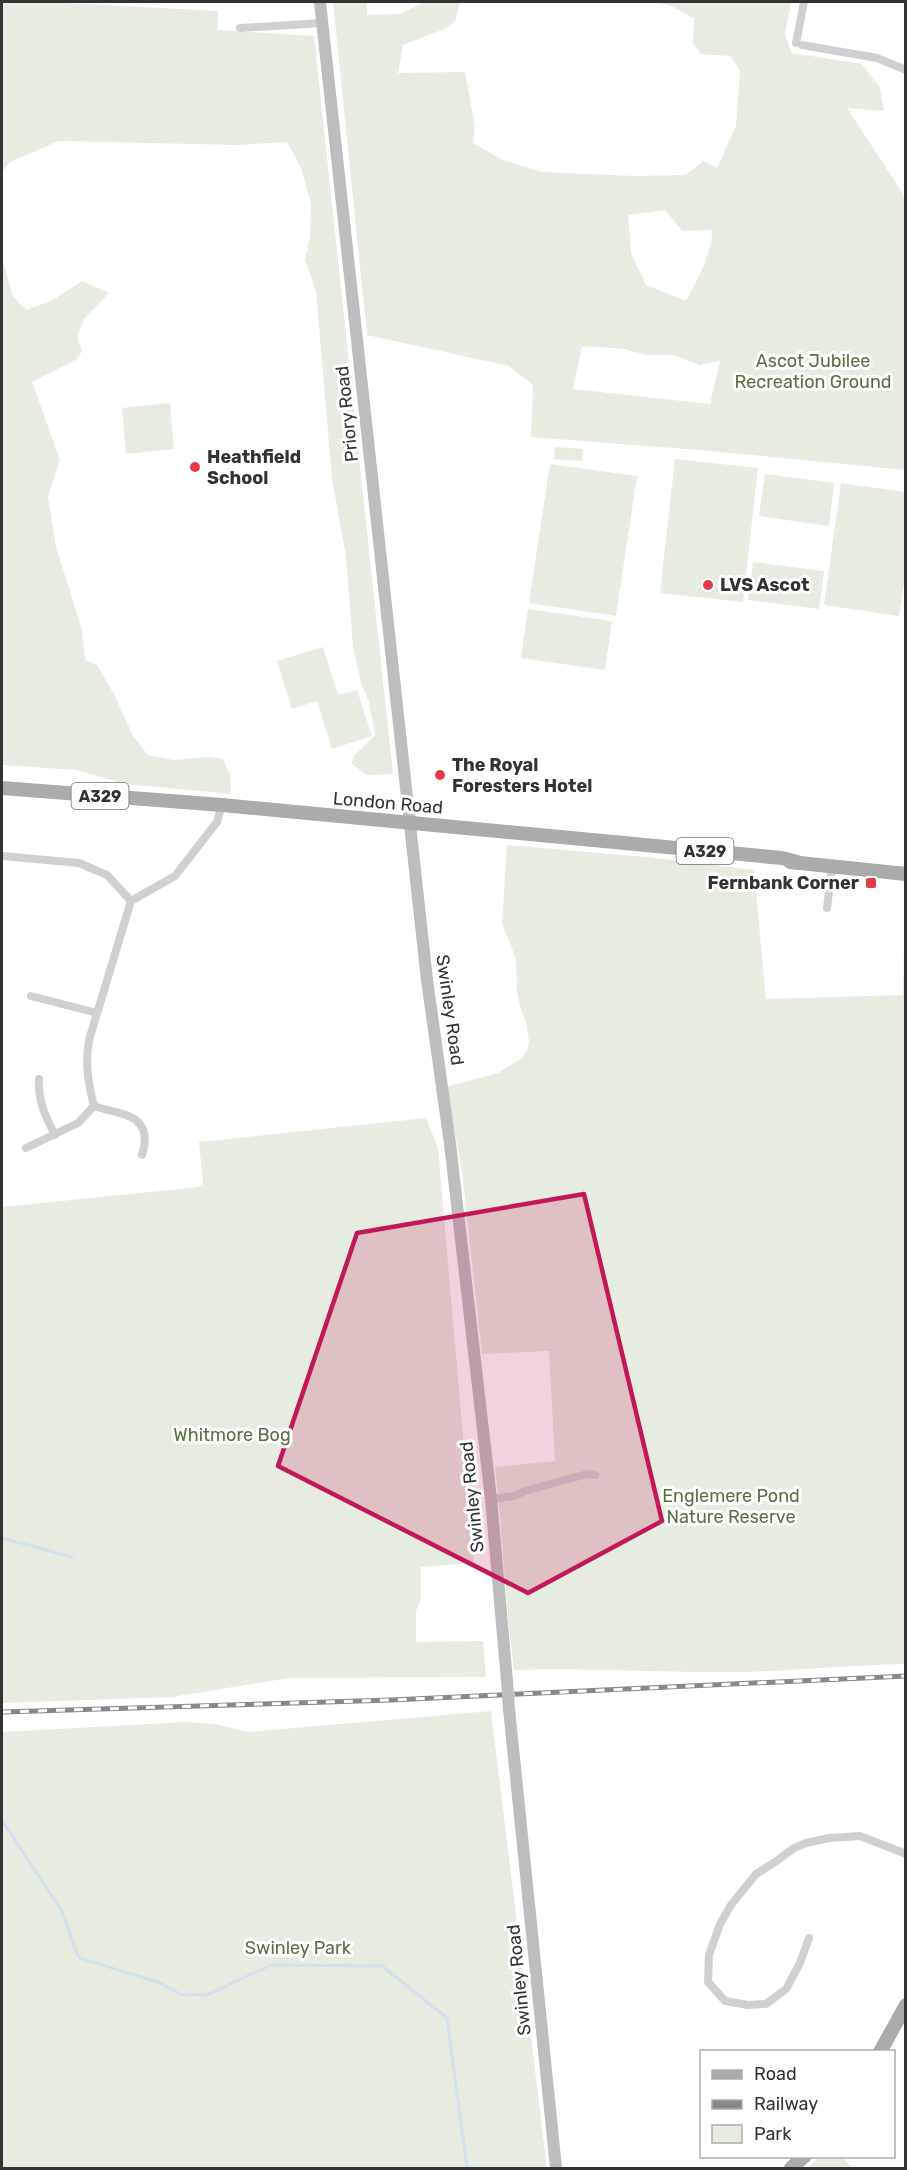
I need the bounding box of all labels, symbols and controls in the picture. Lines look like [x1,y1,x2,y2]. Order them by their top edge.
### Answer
park label: Ascot Jubilee Recreation Ground [734,350,892,393]
street label: Priory Road [331,365,363,463]
place label: Heathfield School [207,446,301,489]
marker: Heathfield School [188,460,202,474]
place label: LVS Ascot [720,574,809,596]
marker: LVS Ascot [701,578,715,592]
place label: The Royal Foresters Hotel [452,754,592,797]
marker: The Royal Foresters Hotel [433,768,447,782]
road number: A329 [72,783,128,809]
street label: London Road [332,787,444,819]
road number: A329 [676,838,734,864]
place label: Fernbank Corner [708,872,859,894]
marker: Fernbank Corner [864,876,878,890]
street label: Swinley Road [431,953,469,1067]
park label: Whitmore Bog [173,1424,291,1446]
street label: Swinley Road [455,1440,489,1554]
park label: Englemere Pond Nature Reserve [662,1485,800,1528]
street label: Swinley Road [502,1923,536,2037]
park label: Swinley Park [245,1937,352,1959]
legend [700,2050,895,2158]
text: Road [754,2063,797,2085]
text: Railway [754,2093,818,2115]
text: Park [754,2123,792,2145]

